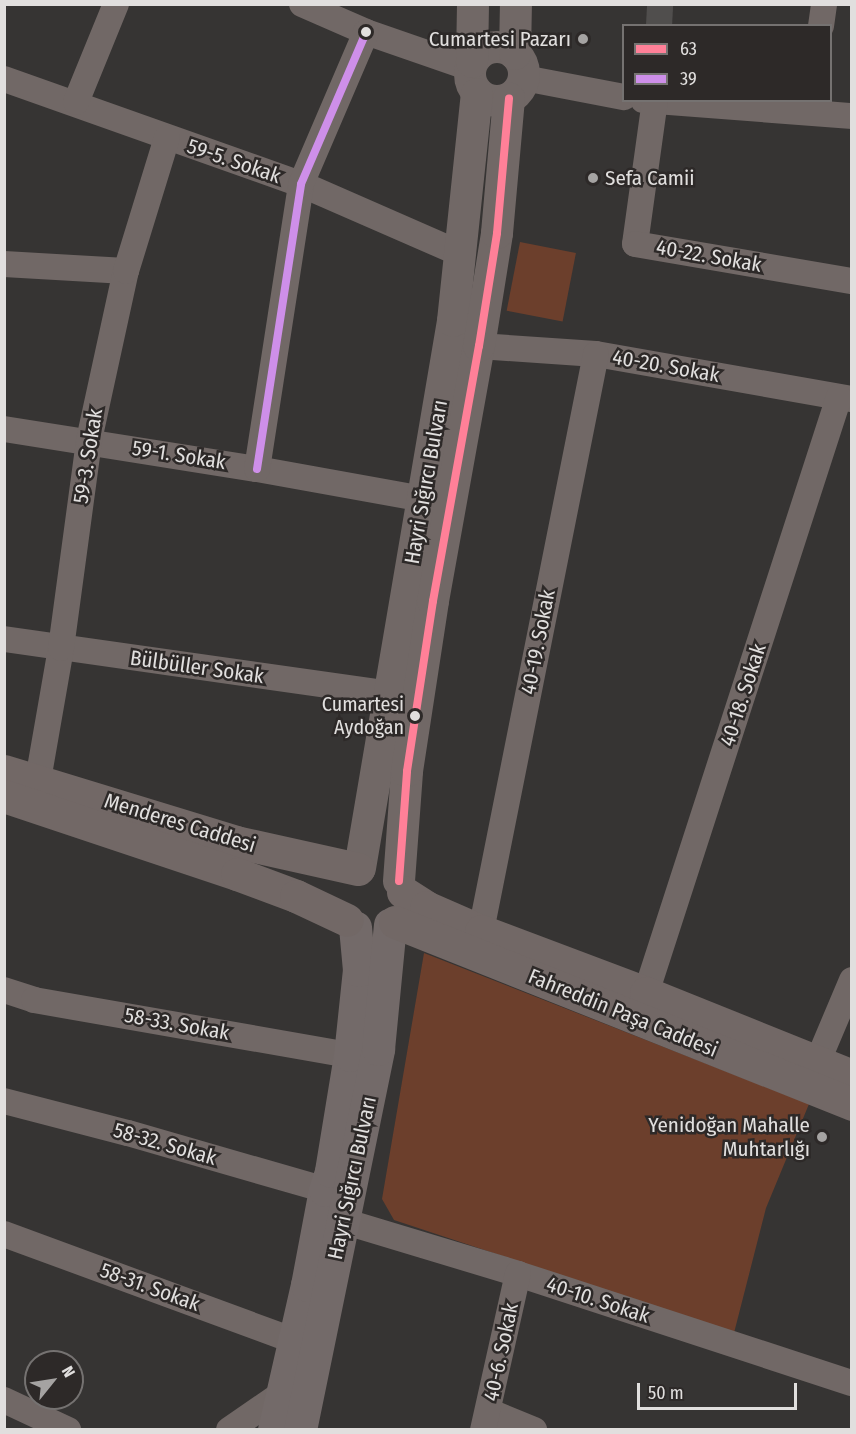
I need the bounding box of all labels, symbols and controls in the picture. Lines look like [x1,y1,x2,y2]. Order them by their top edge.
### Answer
legend [622,24,832,102]
unlabelled marker [360,26,372,38]
place label: Cumartesi Pazarı [429,26,571,52]
marker: Cumartesi Pazarı [576,32,590,46]
text: 63 [680,38,697,60]
text: 39 [680,68,697,90]
street label: 59-5. Sokak [184,133,284,189]
place label: Sefa Camii [605,165,694,191]
marker: Sefa Camii [586,171,600,185]
street label: 40-22. Sokak [654,234,764,278]
street label: 40-20. Sokak [611,344,721,388]
street label: Hayri Sığırcı Bulvarı [399,398,453,566]
street label: 59-3. Sokak [68,407,108,505]
street label: 59-1. Sokak [130,435,228,475]
street label: 40-19. Sokak [516,587,560,697]
street label: 40-18. Sokak [715,640,771,750]
street label: Bülbüller Sokak [129,645,265,689]
place label: Cumartesi Aydoğan [322,692,404,739]
marker: Cumartesi Aydoğan [409,710,421,722]
street label: Menderes Caddesi [101,788,259,858]
street label: Fahreddin Paşa Caddesi [525,963,721,1063]
street label: 58-33. Sokak [123,1002,231,1046]
street label: Hayri Sığırcı Bulvarı [322,1094,382,1262]
place label: Yenidoğan Mahalle Muhtarlığı [648,1112,810,1162]
street label: 58-32. Sokak [111,1117,219,1171]
marker: Yenidoğan Mahalle Muhtarlığı [815,1130,829,1144]
street label: 58-31. Sokak [97,1257,203,1317]
street label: 40-10. Sokak [543,1271,653,1329]
street label: 40-6. Sokak [478,1301,524,1403]
north arrow [24,1350,84,1410]
text: N [58,1363,79,1381]
scale bar [640,1371,800,1409]
text: 50 m [648,1382,684,1404]

